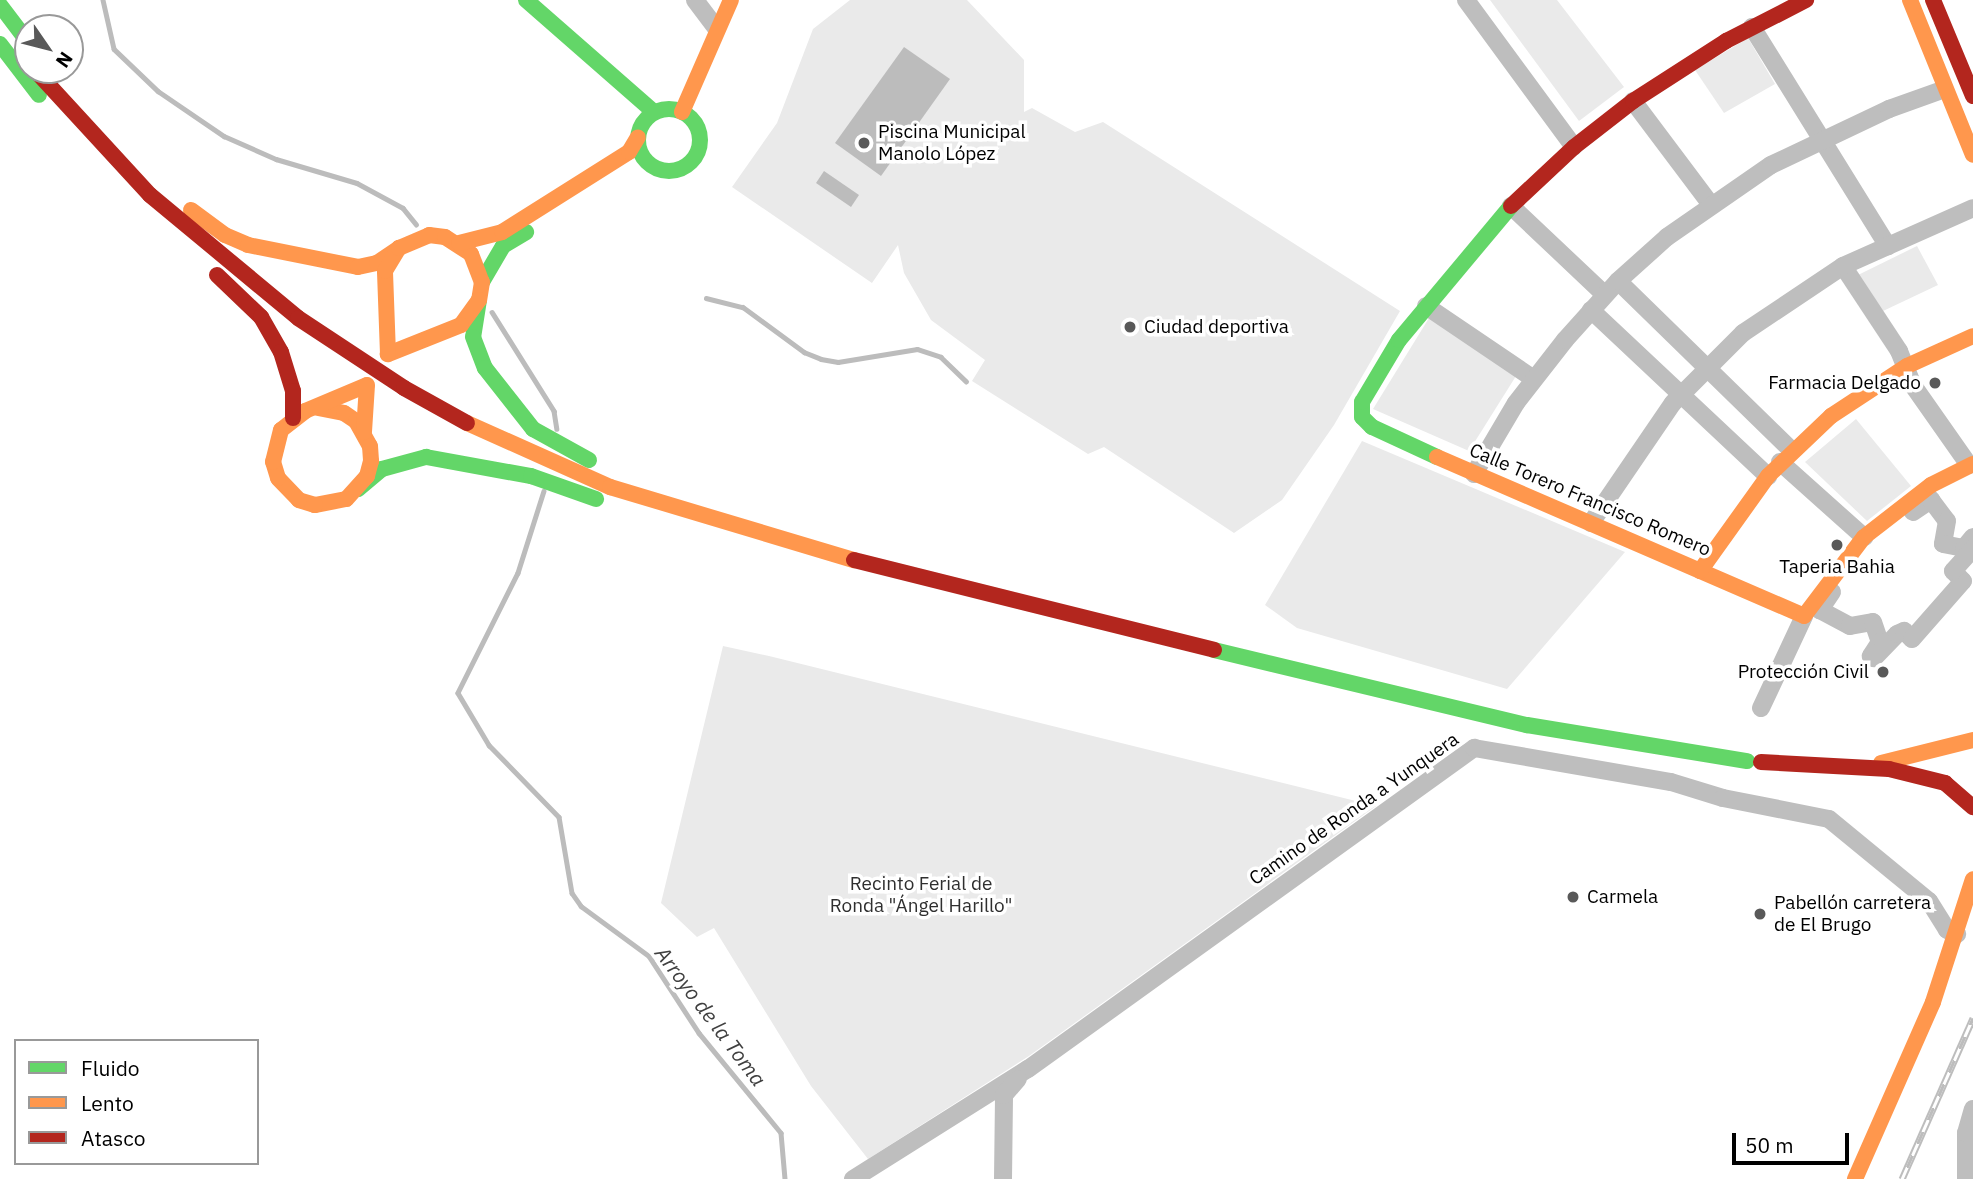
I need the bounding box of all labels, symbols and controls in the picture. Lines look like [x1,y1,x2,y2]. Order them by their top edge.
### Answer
north arrow [14,14,84,84]
text: N [51,47,78,72]
place label: Piscina Municipal Manolo López [878,121,1026,165]
marker: Piscina Municipal Manolo López [856,135,872,151]
place label: Ciudad deportiva [1144,316,1289,338]
marker: Ciudad deportiva [1122,319,1138,335]
place label: Farmacia Delgado [1768,372,1921,394]
marker: Farmacia Delgado [1927,375,1943,391]
street label: Calle Torero Francisco Romero [1466,439,1714,561]
marker: Taperia Bahia [1829,537,1845,553]
place label: Taperia Bahia [1779,556,1895,578]
place label: Protección Civil [1738,661,1869,683]
marker: Protección Civil [1875,664,1891,680]
street label: Camino de Ronda a Yunquera [1245,728,1463,890]
park label: Recinto Ferial de Ronda "Ángel Harillo" [830,873,1012,917]
place label: Carmela [1587,886,1658,908]
marker: Carmela [1565,889,1581,905]
place label: Pabellón carretera de El Brugo [1774,892,1931,936]
marker: Pabellón carretera de El Brugo [1752,906,1768,922]
water label: Arroyo de la Toma [650,941,772,1091]
legend [14,1039,259,1165]
text: Fluido [81,1054,140,1082]
text: Lento [81,1089,134,1117]
scale bar [1735,1120,1852,1164]
text: Atasco [81,1124,145,1152]
text: 50 m [1745,1131,1794,1159]

